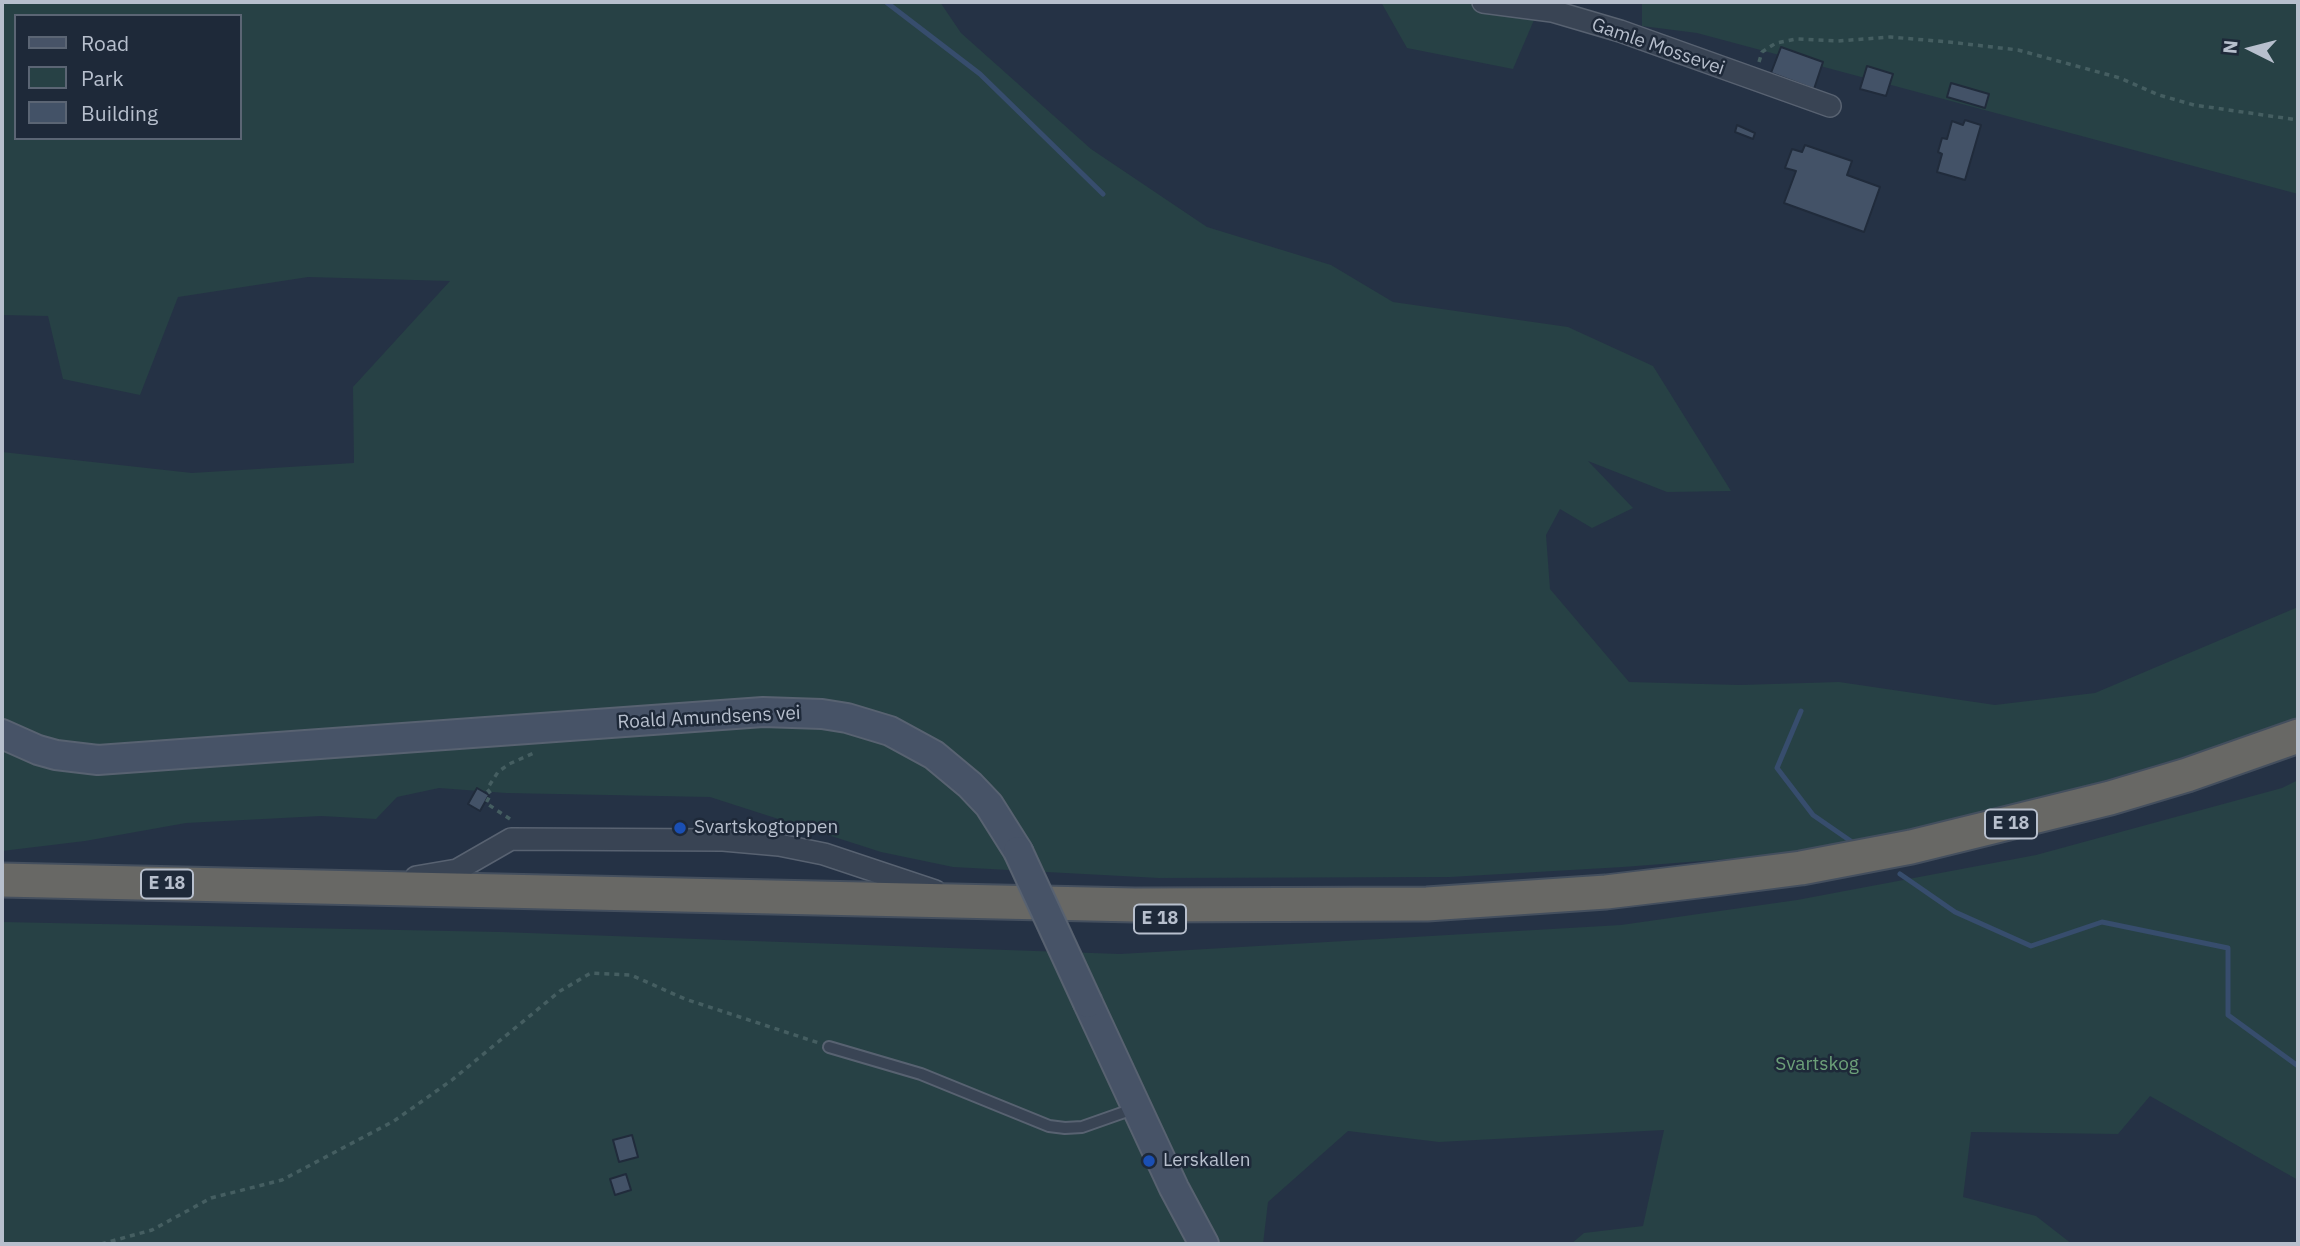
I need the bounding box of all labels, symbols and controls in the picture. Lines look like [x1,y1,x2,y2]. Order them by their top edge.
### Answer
legend [14,14,242,140]
street label: Gamle Mossevei [1589,14,1727,80]
north arrow [2216,14,2286,84]
text: Road [81,29,129,57]
text: N [2217,39,2243,55]
text: Park [81,64,124,92]
text: Building [81,99,158,127]
street label: Roald Amundsens vei [617,702,801,734]
road number: E 18 [1985,810,2037,838]
place label: Svartskogtoppen [694,817,838,839]
marker: Svartskogtoppen [672,820,688,836]
road number: E 18 [141,870,193,898]
road number: E 18 [1134,904,1186,934]
park label: Svartskog [1775,1054,1859,1076]
place label: Lerskallen [1163,1150,1251,1172]
marker: Lerskallen [1141,1153,1157,1169]

